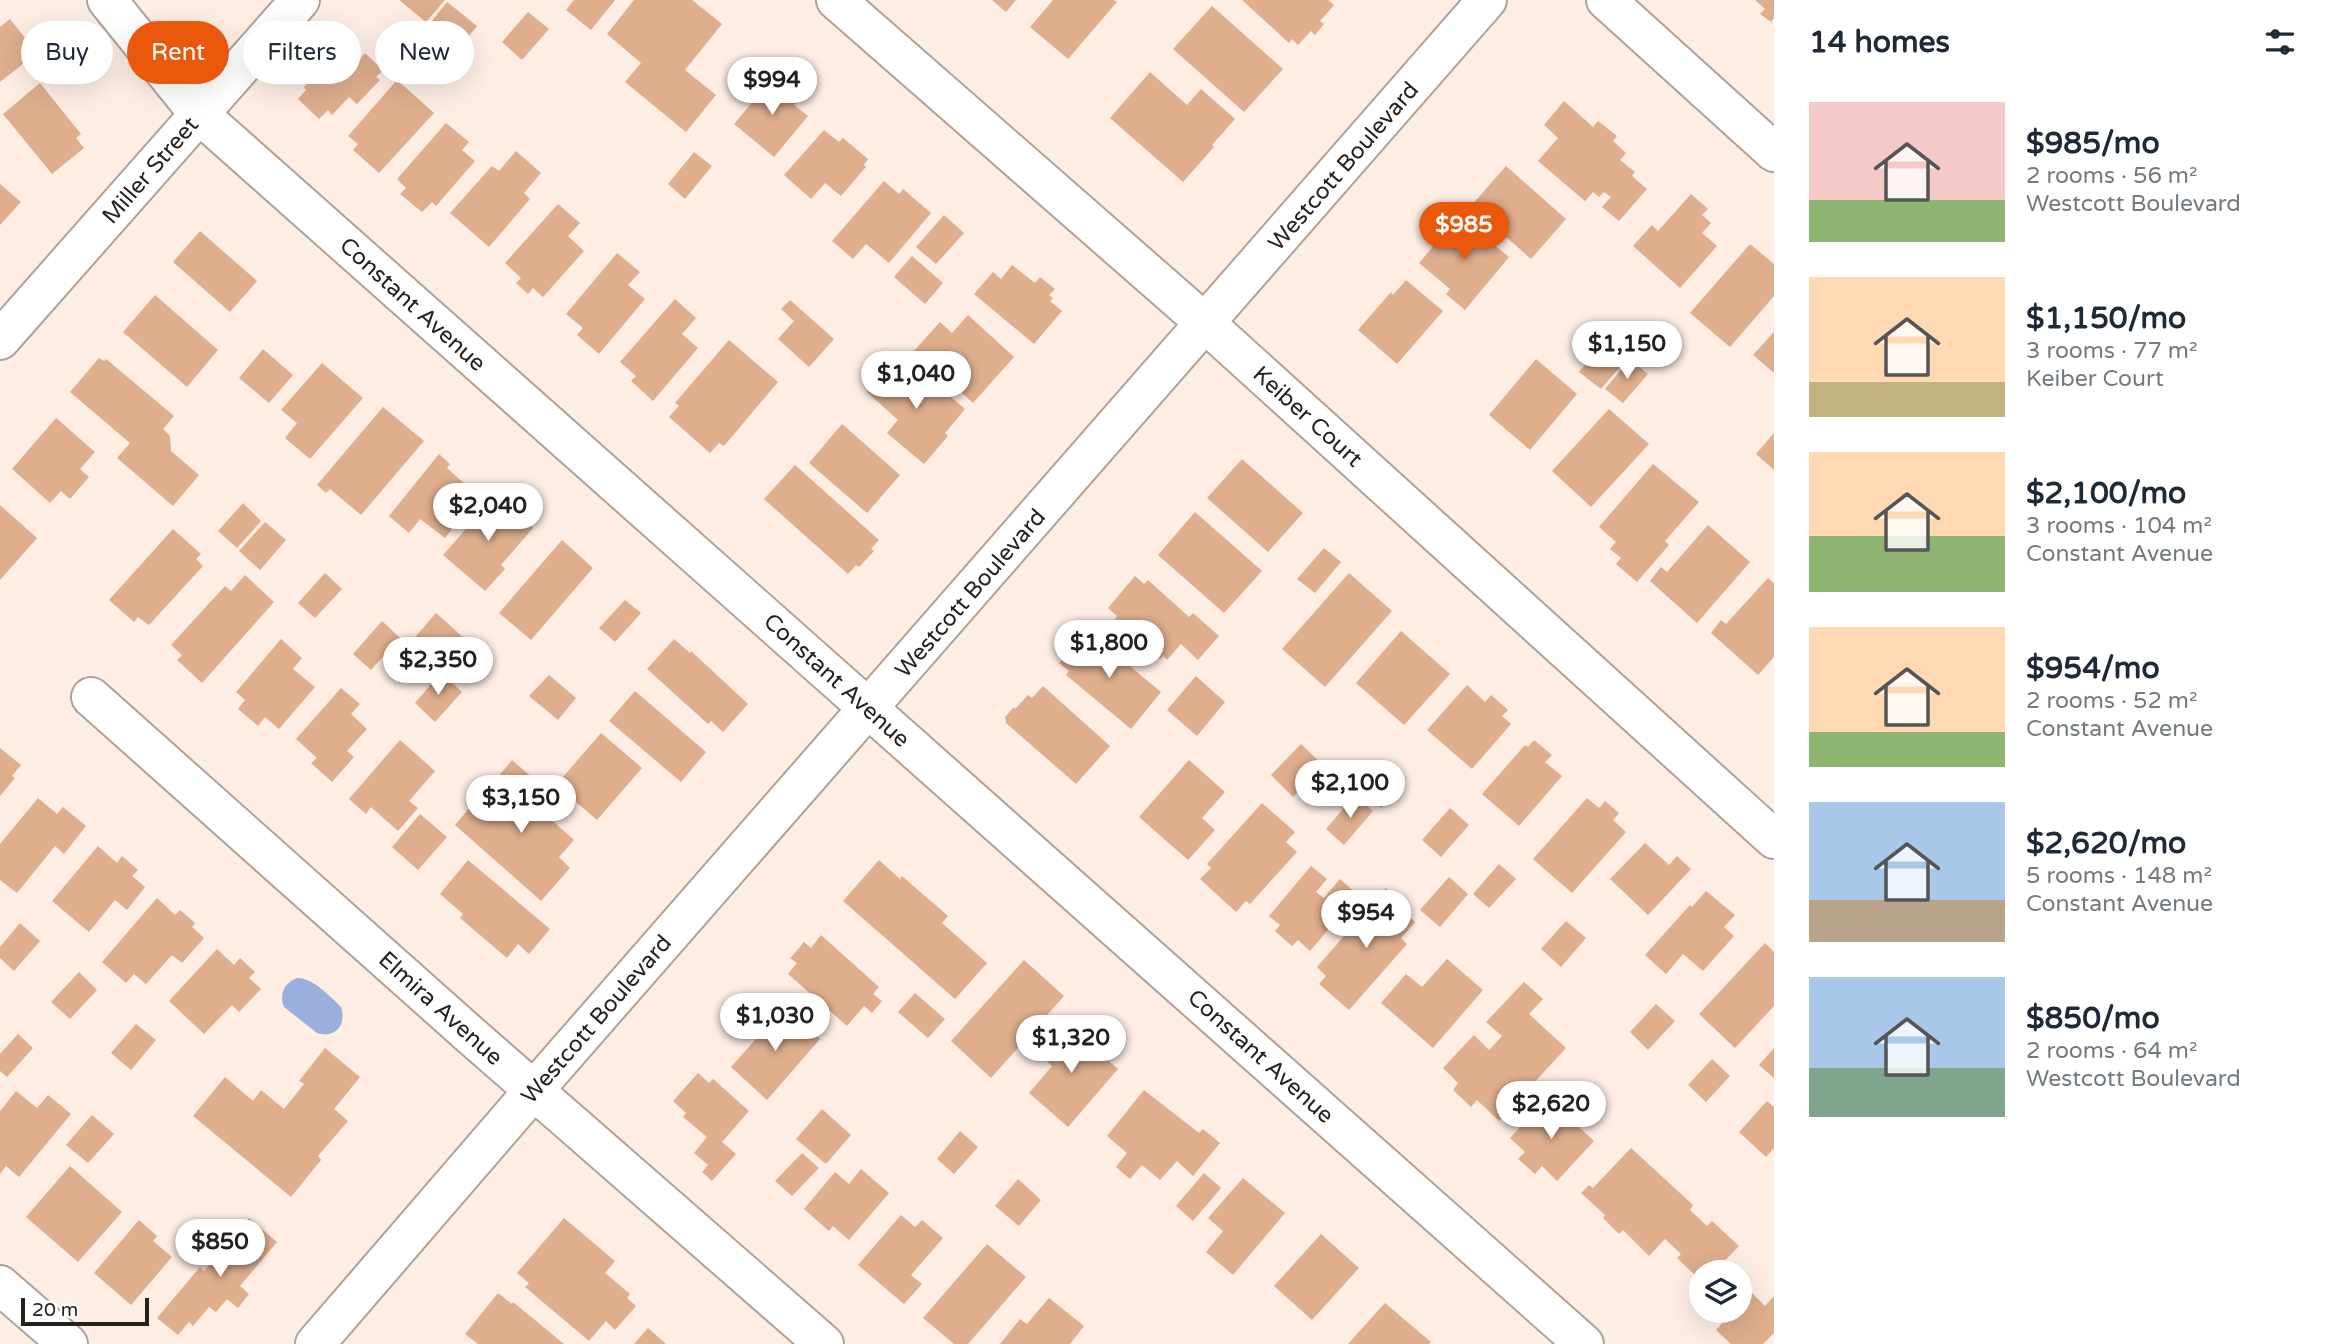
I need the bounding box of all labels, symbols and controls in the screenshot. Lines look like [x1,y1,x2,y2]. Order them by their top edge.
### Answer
chip: Buy [21,21,113,84]
chip: Rent [127,21,229,84]
chip: Filters [243,21,361,84]
chip: New [375,21,474,84]
icon: filters [2261,23,2299,61]
text: 14 homes [1809,24,1950,61]
pin: $994 [731,58,813,117]
text: $994 [743,66,801,94]
street label: Westcott Boulevard [1263,76,1425,257]
street label: Miller Street [97,111,205,230]
text: $985/mo [2026,125,2160,162]
icon: home [1865,130,1949,214]
text: 2 rooms · 56 m² [2026,162,2197,190]
text: Westcott Boulevard [2026,190,2241,218]
pin: $985 [1423,202,1505,262]
text: $985 [1435,211,1493,239]
street label: Constant Avenue [333,232,491,378]
text: $1,150/mo [2026,300,2186,337]
icon: home [1865,305,1949,389]
pin: $1,150 [1570,322,1684,381]
text: $1,150 [1588,330,1666,358]
text: 3 rooms · 77 m² [2026,337,2197,365]
pin: $1,040 [859,352,973,411]
text: $1,040 [877,360,955,388]
street label: Keiber Court [1247,360,1368,473]
text: Keiber Court [2026,365,2164,393]
text: $2,100/mo [2026,475,2186,512]
icon: home [1865,480,1949,564]
pin: $2,040 [431,484,545,543]
text: $2,040 [449,492,527,520]
street label: Westcott Boulevard [890,503,1052,684]
text: 3 rooms · 104 m² [2026,512,2212,540]
text: Constant Avenue [2026,540,2213,568]
street label: Constant Avenue [757,608,915,754]
pin: $1,800 [1052,620,1166,680]
text: $1,800 [1070,629,1148,657]
pin: $2,350 [381,638,495,697]
text: $2,350 [399,646,477,674]
text: $954/mo [2026,650,2160,687]
icon: home [1865,655,1949,739]
text: 2 rooms · 52 m² [2026,687,2197,715]
text: Constant Avenue [2026,715,2213,743]
pin: $2,100 [1293,760,1407,820]
text: $2,100 [1311,769,1389,797]
pin: $3,150 [464,776,578,835]
text: $3,150 [482,784,560,812]
text: $2,620/mo [2026,825,2186,862]
icon: home [1865,830,1949,914]
text: 5 rooms · 148 m² [2026,862,2212,890]
pin: $954 [1325,890,1407,950]
text: Constant Avenue [2026,890,2213,918]
text: $954 [1337,899,1395,927]
street label: Westcott Boulevard [516,929,678,1110]
street label: Elmira Avenue [373,946,508,1072]
street label: Constant Avenue [1181,984,1339,1130]
pin: $1,030 [718,993,832,1053]
text: $850/mo [2026,1000,2160,1037]
text: $1,030 [736,1002,814,1030]
icon: home [1865,1005,1949,1089]
pin: $1,320 [1014,1016,1128,1075]
text: $1,320 [1032,1024,1110,1052]
text: 2 rooms · 64 m² [2026,1037,2197,1065]
text: Westcott Boulevard [2026,1065,2241,1093]
pin: $2,620 [1494,1082,1608,1141]
text: $2,620 [1512,1090,1590,1118]
pin: $850 [179,1220,261,1279]
text: $850 [191,1228,249,1256]
map controls [1689,1260,1752,1323]
button: layers [1689,1260,1752,1323]
scale bar [21,1295,149,1327]
text: 20 m [32,1299,78,1321]

